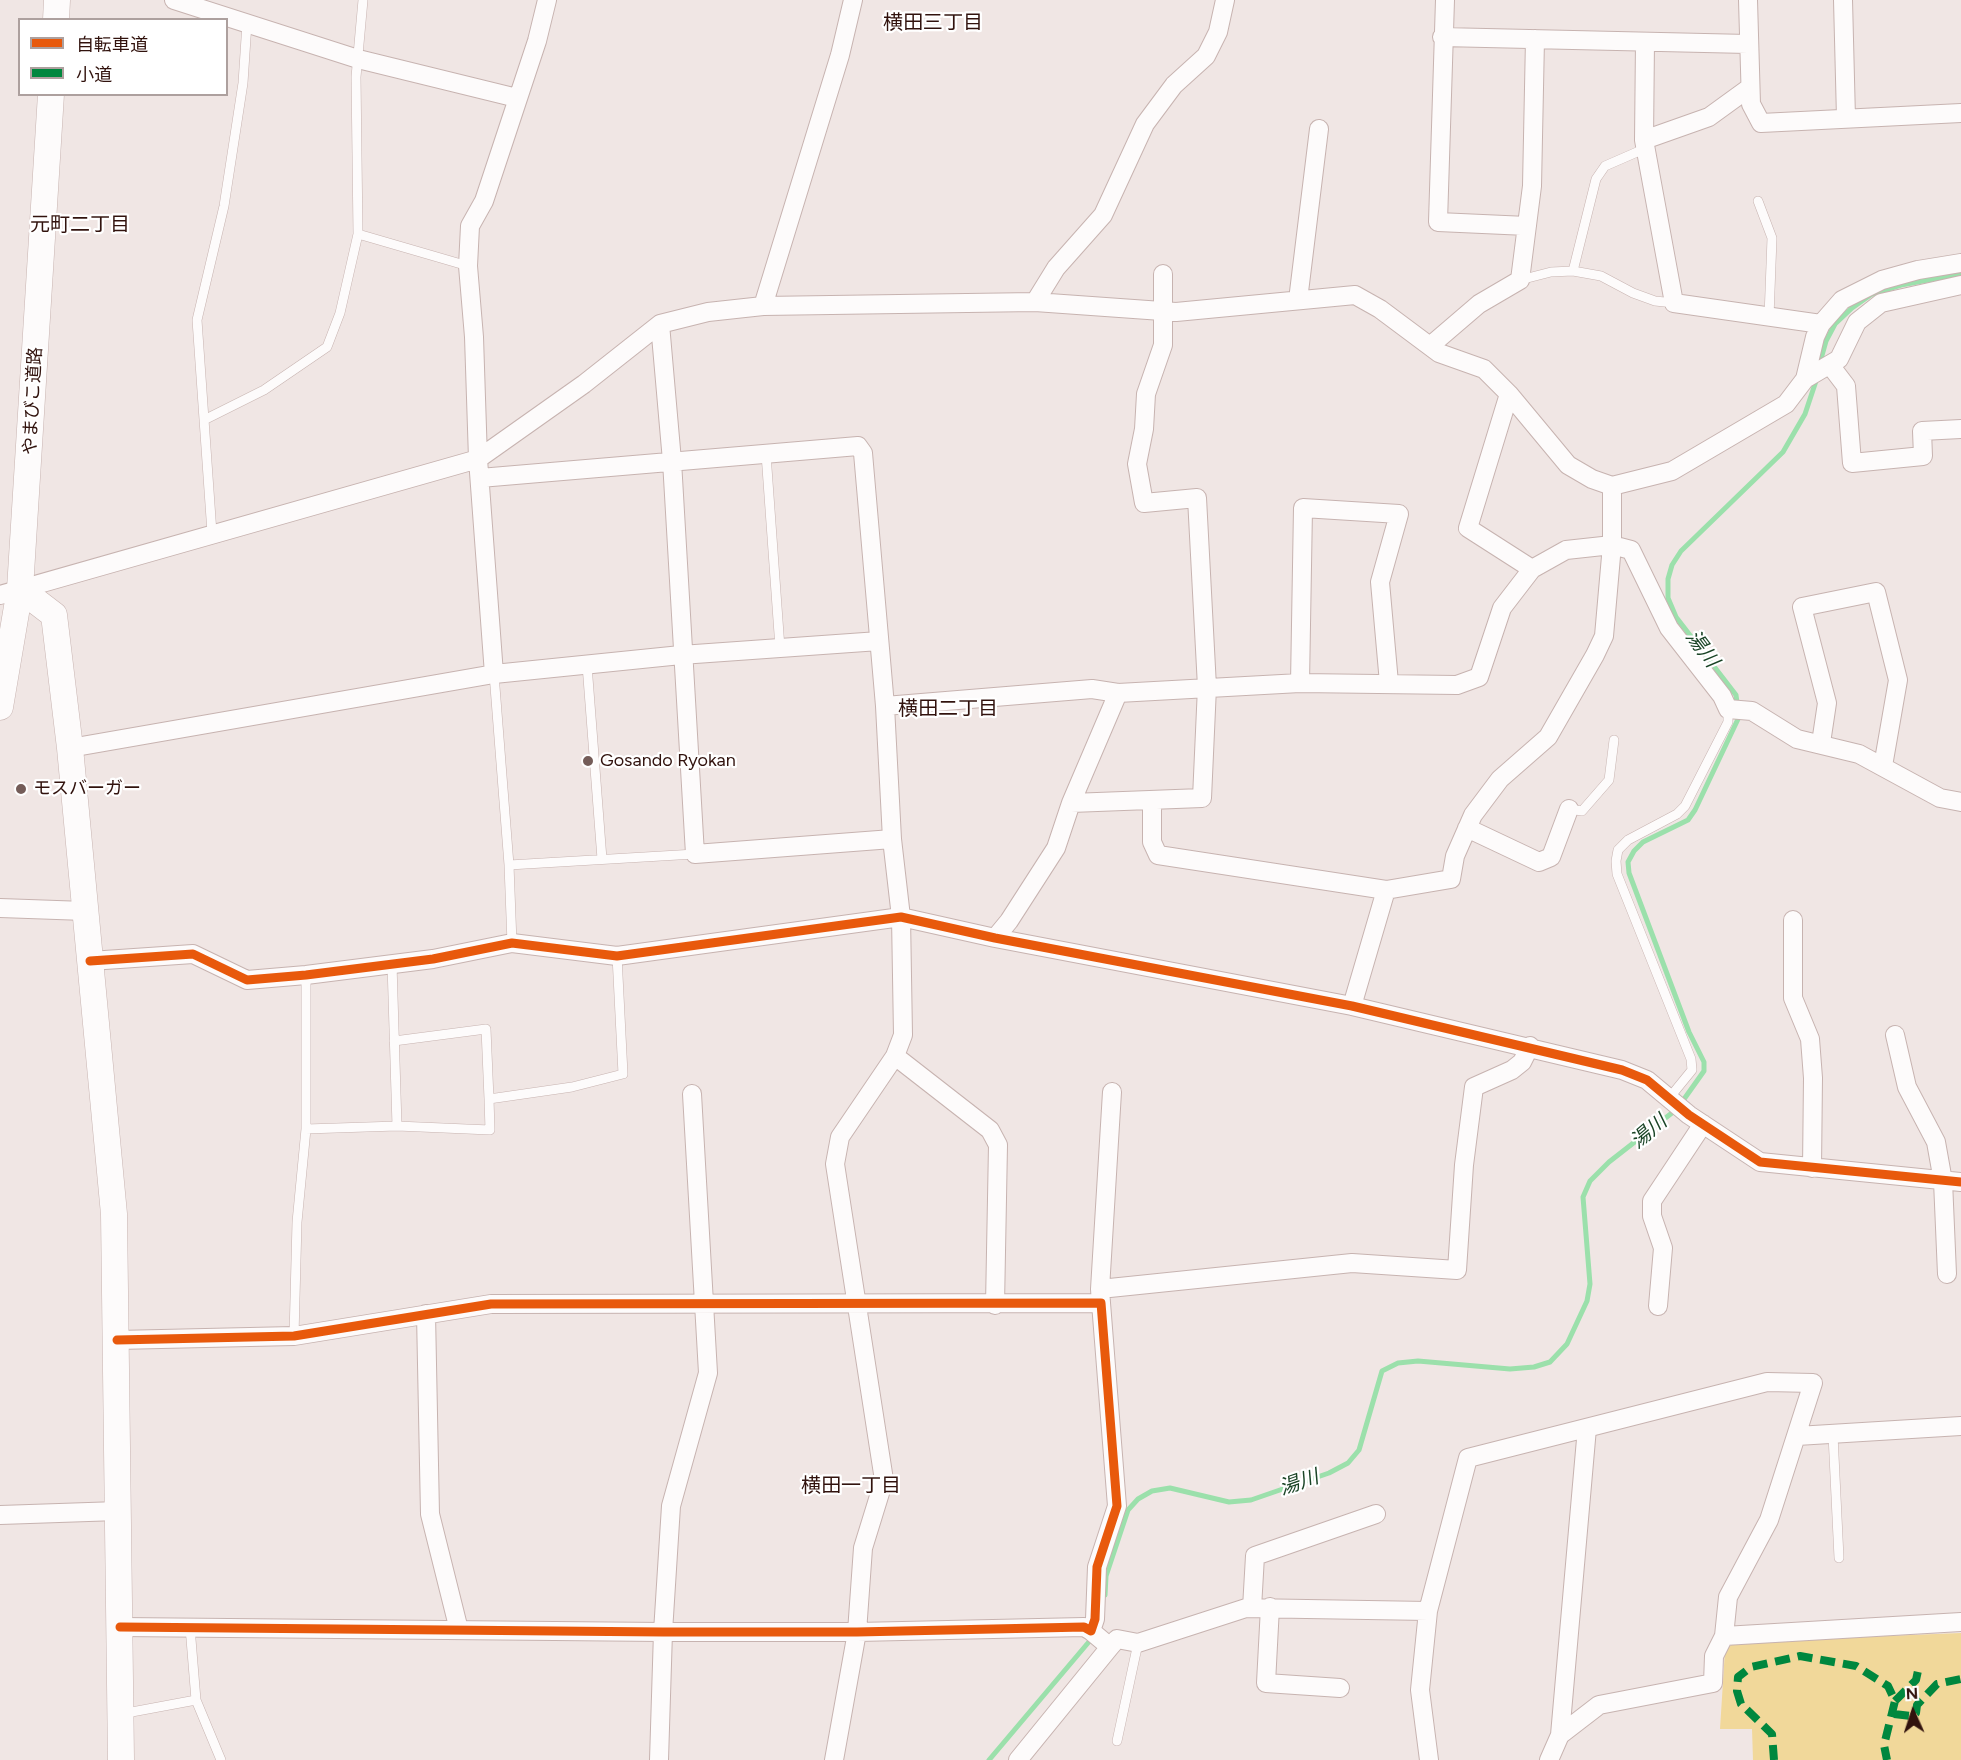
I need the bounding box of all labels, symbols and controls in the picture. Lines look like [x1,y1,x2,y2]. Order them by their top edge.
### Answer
district label: 横田三丁目 [883,11,983,35]
legend [18,18,228,96]
text: 自転車道 [76,34,148,56]
text: 小道 [76,64,112,86]
district label: 元町二丁目 [30,213,130,237]
street label: やまびこ道路 [19,347,47,455]
water label: 湯川 [1680,626,1724,672]
district label: 横田二丁目 [898,697,998,721]
place label: Gosando Ryokan [600,750,736,772]
marker: Gosando Ryokan [581,754,595,768]
place label: モスバーガー [33,778,141,800]
marker: モスバーガー [14,782,28,796]
water label: 湯川 [1626,1110,1672,1154]
water label: 湯川 [1276,1465,1322,1501]
district label: 横田一丁目 [801,1474,901,1498]
north arrow [1883,1682,1943,1742]
text: N [1905,1684,1919,1703]

